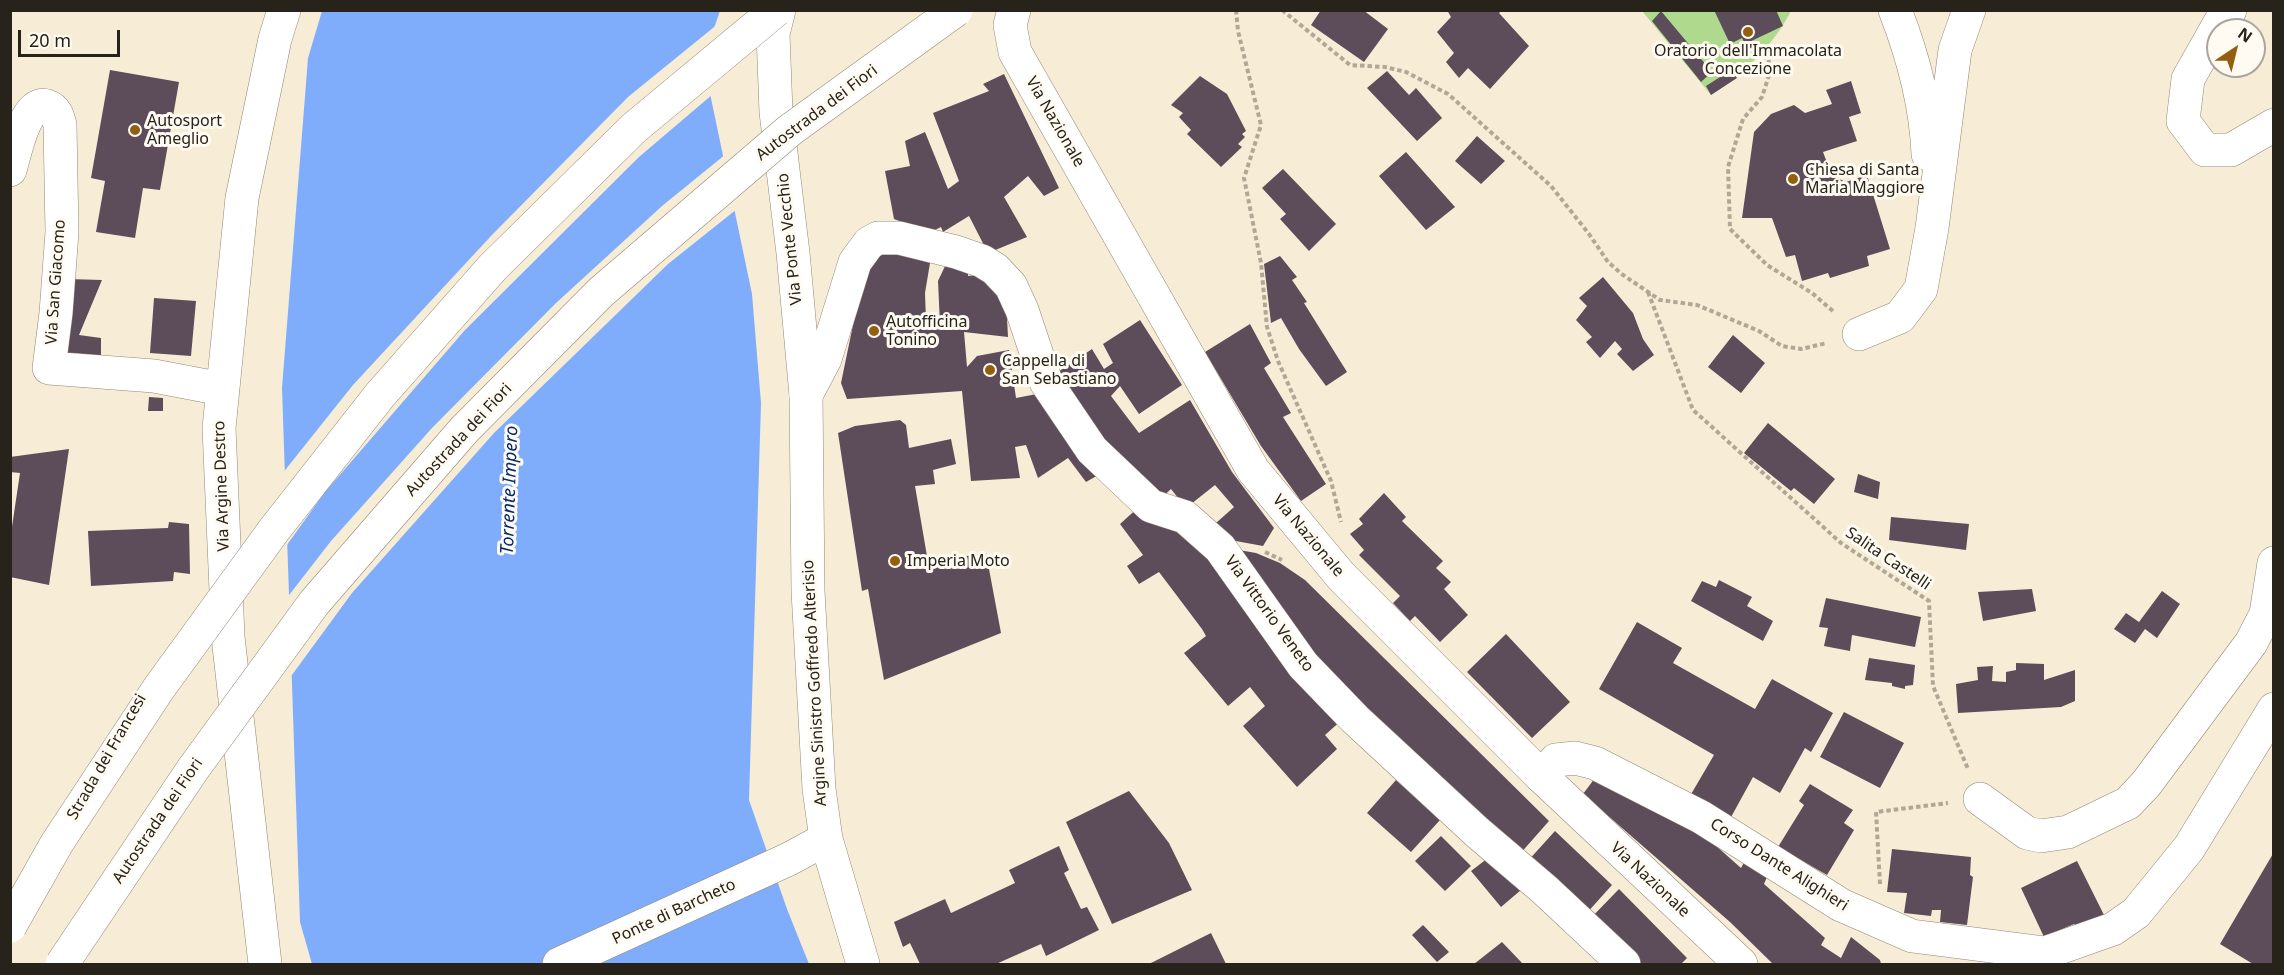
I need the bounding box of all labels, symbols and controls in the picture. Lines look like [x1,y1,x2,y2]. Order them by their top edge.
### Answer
scale bar [21,18,123,56]
north arrow [2206,18,2266,78]
text: N [2234,22,2257,48]
marker: Oratorio dell'Immacolata Concezione [1741,25,1755,39]
text: 20 m [29,28,71,52]
place label: Oratorio dell'Immacolata Concezione [1654,41,1842,79]
street label: Autostrada dei Fiori [752,61,882,165]
street label: Via Nazionale [1021,73,1089,171]
place label: Autosport Ameglio [147,111,222,149]
marker: Autosport Ameglio [128,123,142,137]
place label: Chiesa di Santa Maria Maggiore [1805,160,1925,198]
street label: Via Ponte Vecchio [774,172,806,306]
marker: Chiesa di Santa Maria Maggiore [1786,172,1800,186]
street label: Via San Giacomo [42,219,70,345]
place label: Autofficina Tonino [886,312,967,350]
marker: Autofficina Tonino [867,324,881,338]
place label: Cappella di San Sebastiano [1002,351,1117,389]
marker: Cappella di San Sebastiano [983,363,997,377]
street label: Autostrada dei Fiori [402,380,516,500]
street label: Via Argine Destro [210,420,234,552]
water label: Torrente Impero [497,425,523,555]
street label: Via Nazionale [1268,491,1348,581]
street label: Salita Castelli [1842,523,1934,595]
place label: Imperia Moto [907,551,1010,571]
street label: Via Vittorio Veneto [1220,552,1318,676]
marker: Imperia Moto [888,554,902,568]
street label: Argine Sinistro Goffredo Alterisio [799,559,831,807]
street label: Strada dei Francesi [63,691,151,823]
street label: Autostrada dei Fiori [109,755,207,887]
street label: Corso Dante Alighieri [1706,815,1852,915]
street label: Via Nazionale [1606,838,1694,922]
street label: Ponte di Barcheto [609,875,739,949]

